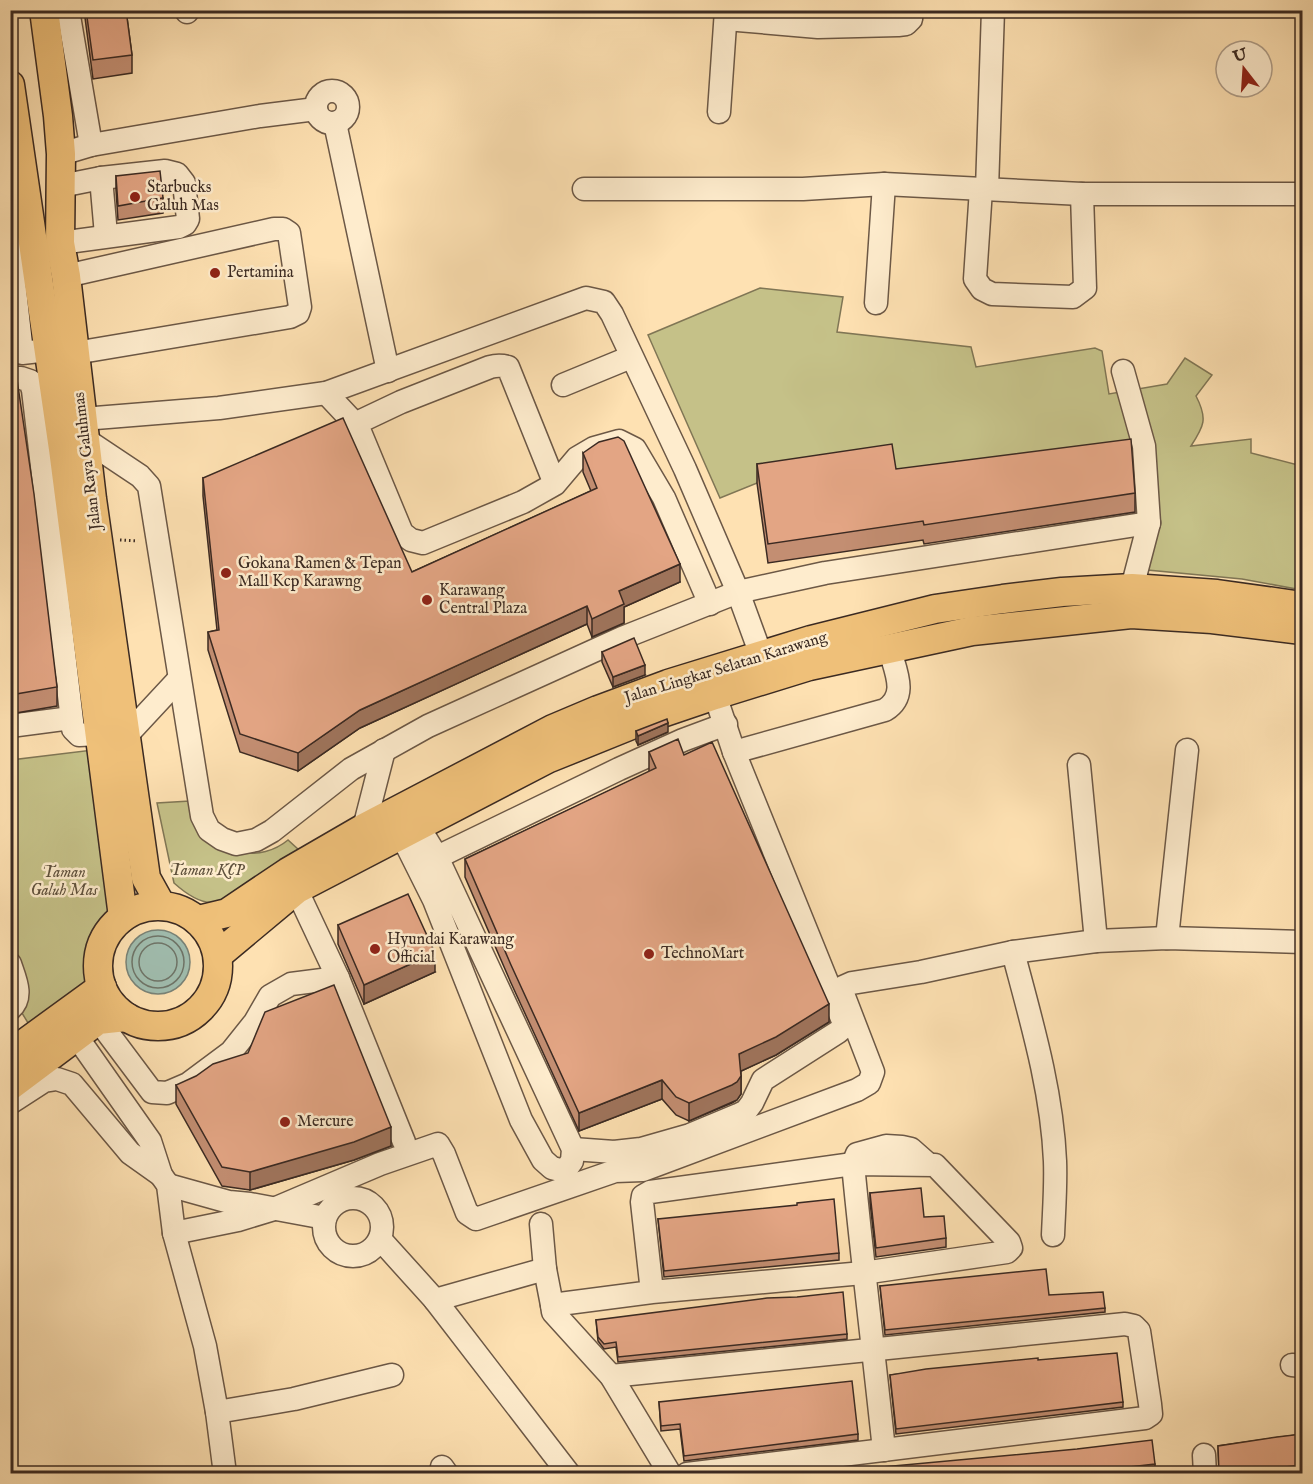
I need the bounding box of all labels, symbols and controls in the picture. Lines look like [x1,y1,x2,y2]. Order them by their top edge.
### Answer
north arrow [1214,39,1274,99]
text: U [1230,45,1250,68]
place label: Starbucks Galuh Mas [147,178,219,216]
marker: Starbucks Galuh Mas [128,190,142,204]
place label: Pertamina [227,263,294,283]
marker: Pertamina [208,266,222,280]
street label: Jalan Raya Galuhmas [70,390,107,533]
place label: Gokana Ramen & Tepan Mall Kcp Karawng [238,554,402,592]
marker: Gokana Ramen & Tepan Mall Kcp Karawng [219,566,233,580]
place label: Karawang Central Plaza [439,581,527,619]
marker: Karawang Central Plaza [420,593,434,607]
street label: Jalan Lingkar Selatan Karawang [620,628,830,709]
park label: Taman KCP [170,861,245,881]
park label: Taman Galuh Mas [30,863,98,901]
place label: Hyundai Karawang Official [387,930,514,968]
marker: Hyundai Karawang Official [368,942,382,956]
place label: TechnoMart [661,944,745,964]
marker: TechnoMart [642,947,656,961]
place label: Mercure [297,1112,354,1132]
marker: Mercure [278,1115,292,1129]

